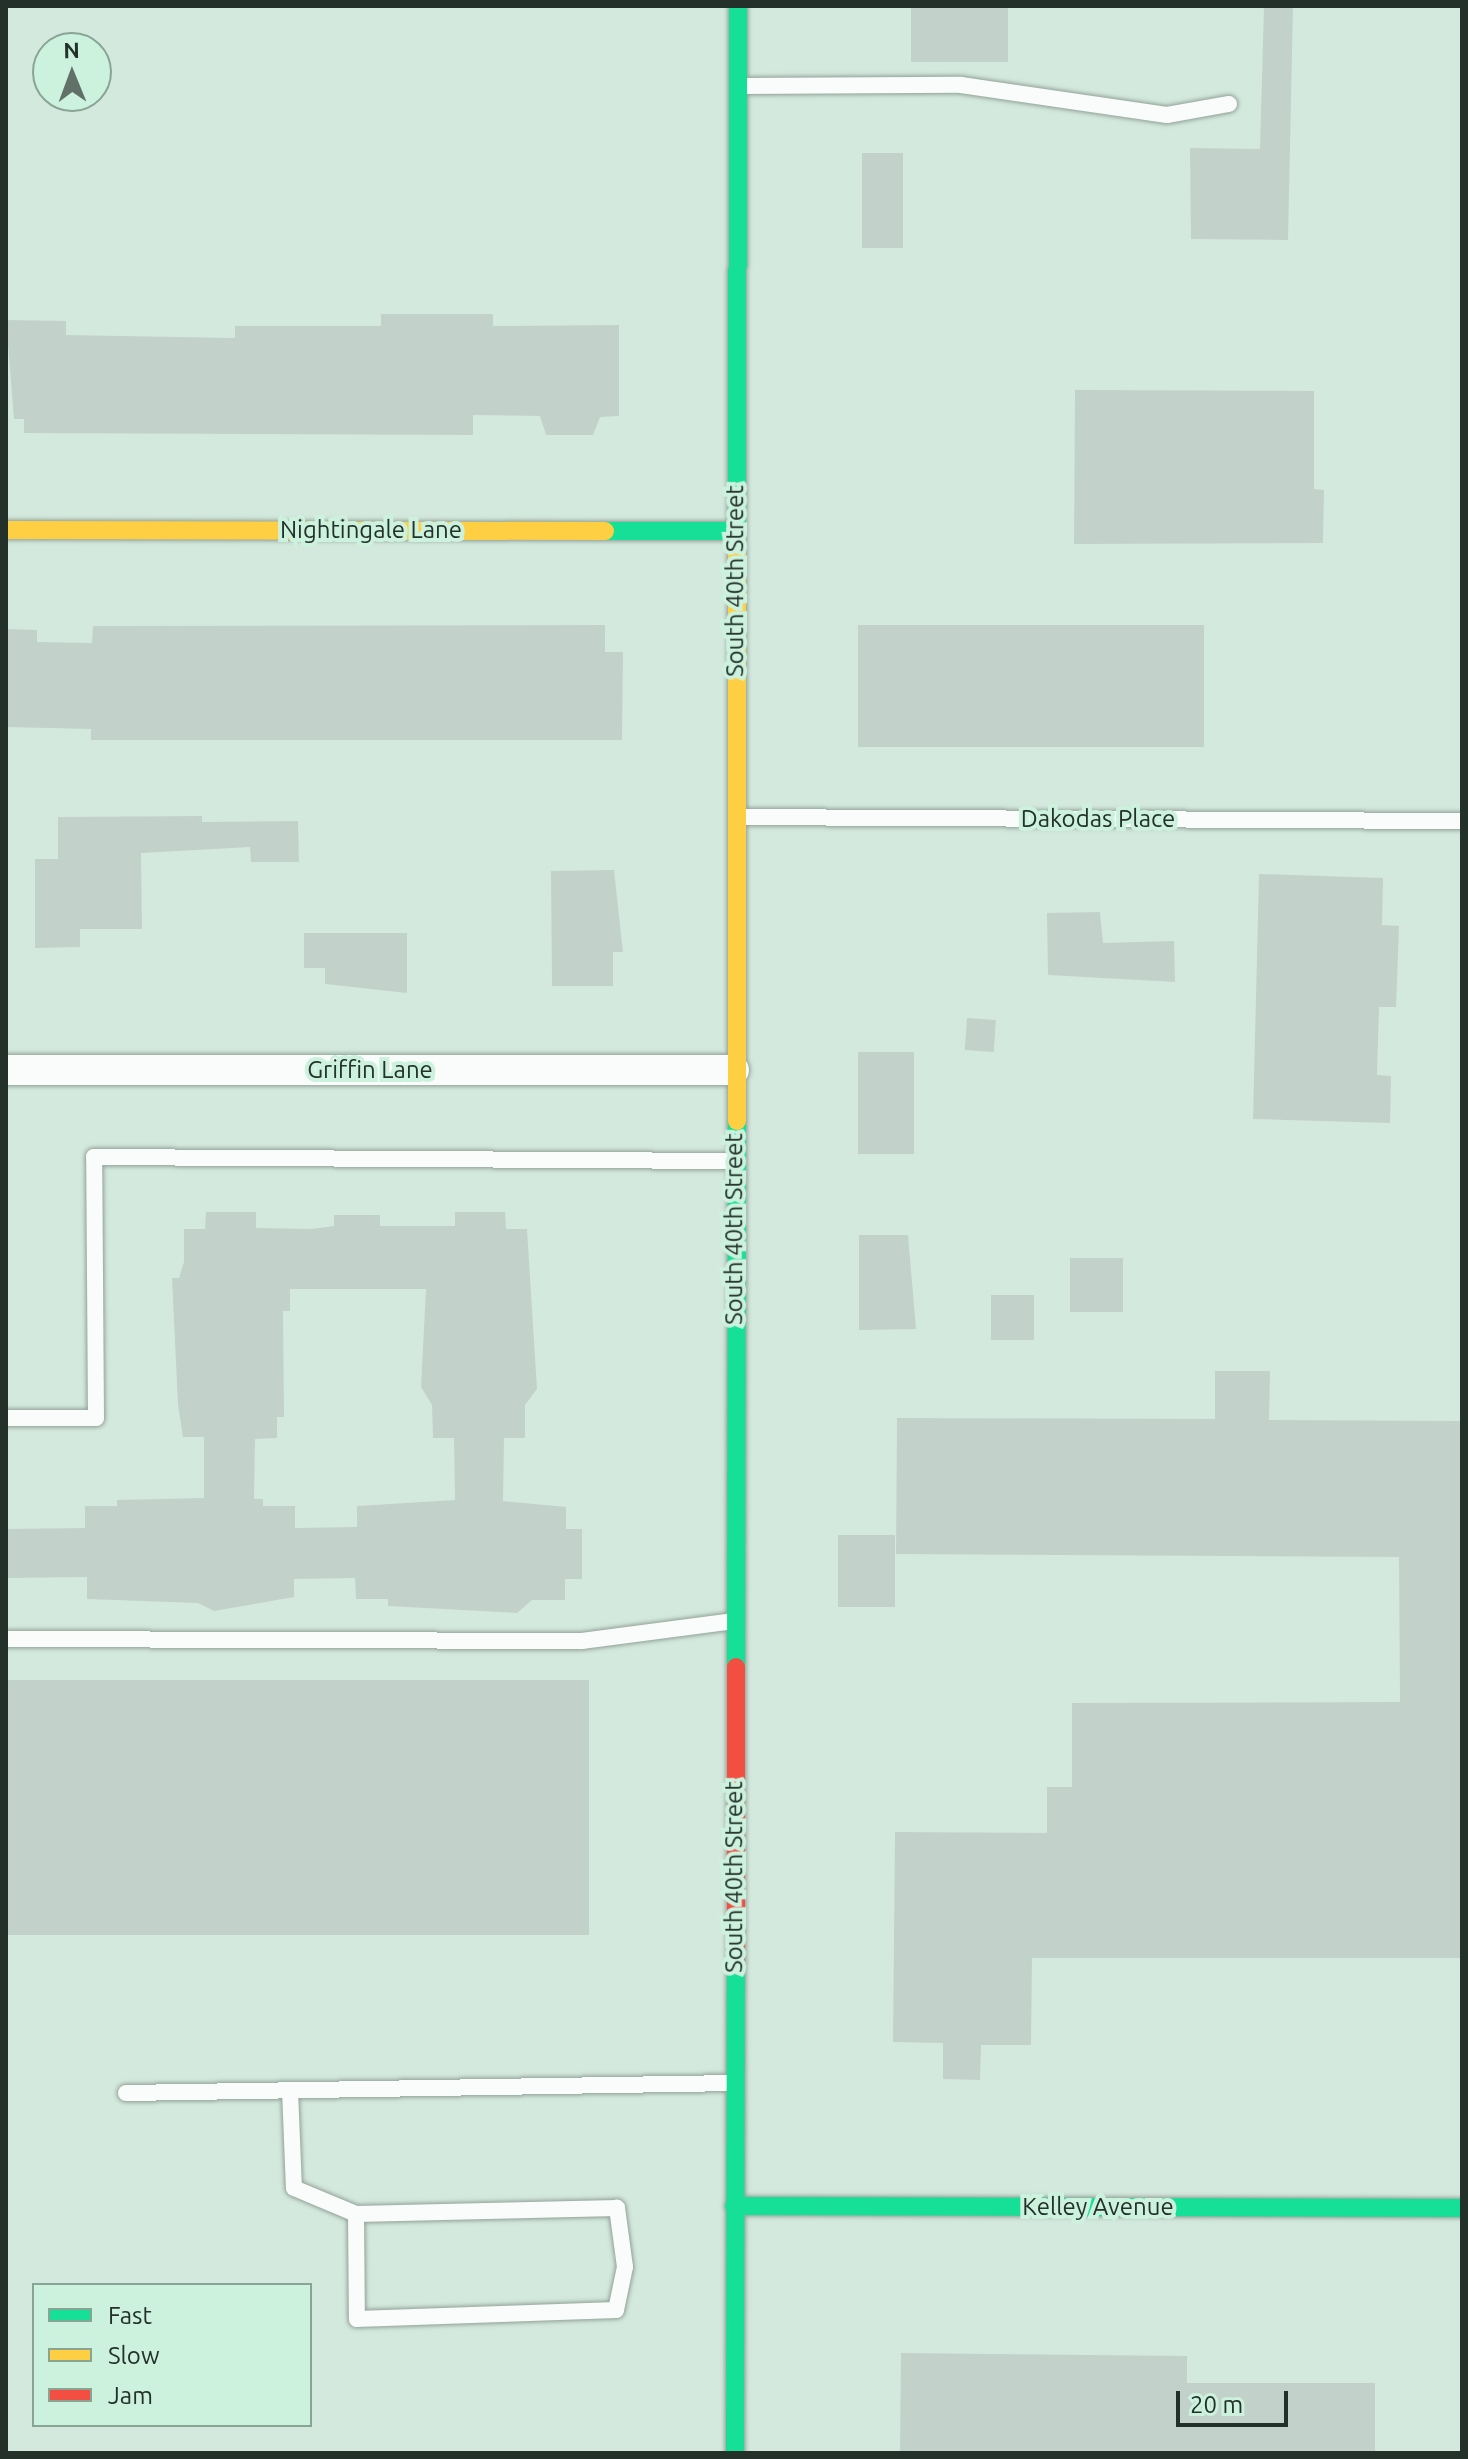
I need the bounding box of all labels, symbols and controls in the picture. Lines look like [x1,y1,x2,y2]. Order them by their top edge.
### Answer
north arrow [32,32,112,112]
text: N [63,37,80,62]
street label: South 40th Street [721,485,749,677]
street label: Nightingale Lane [280,516,462,544]
street label: Dakodas Place [1021,805,1175,833]
street label: Griffin Lane [307,1056,433,1084]
street label: South 40th Street [720,1133,748,1325]
street label: South 40th Street [720,1781,748,1973]
street label: Kelley Avenue [1022,2193,1174,2221]
legend [32,2283,312,2427]
text: Fast [108,2302,152,2329]
text: Slow [108,2342,160,2369]
scale bar [1180,2375,1292,2425]
text: Jam [108,2382,153,2409]
text: 20 m [1190,2391,1243,2418]

